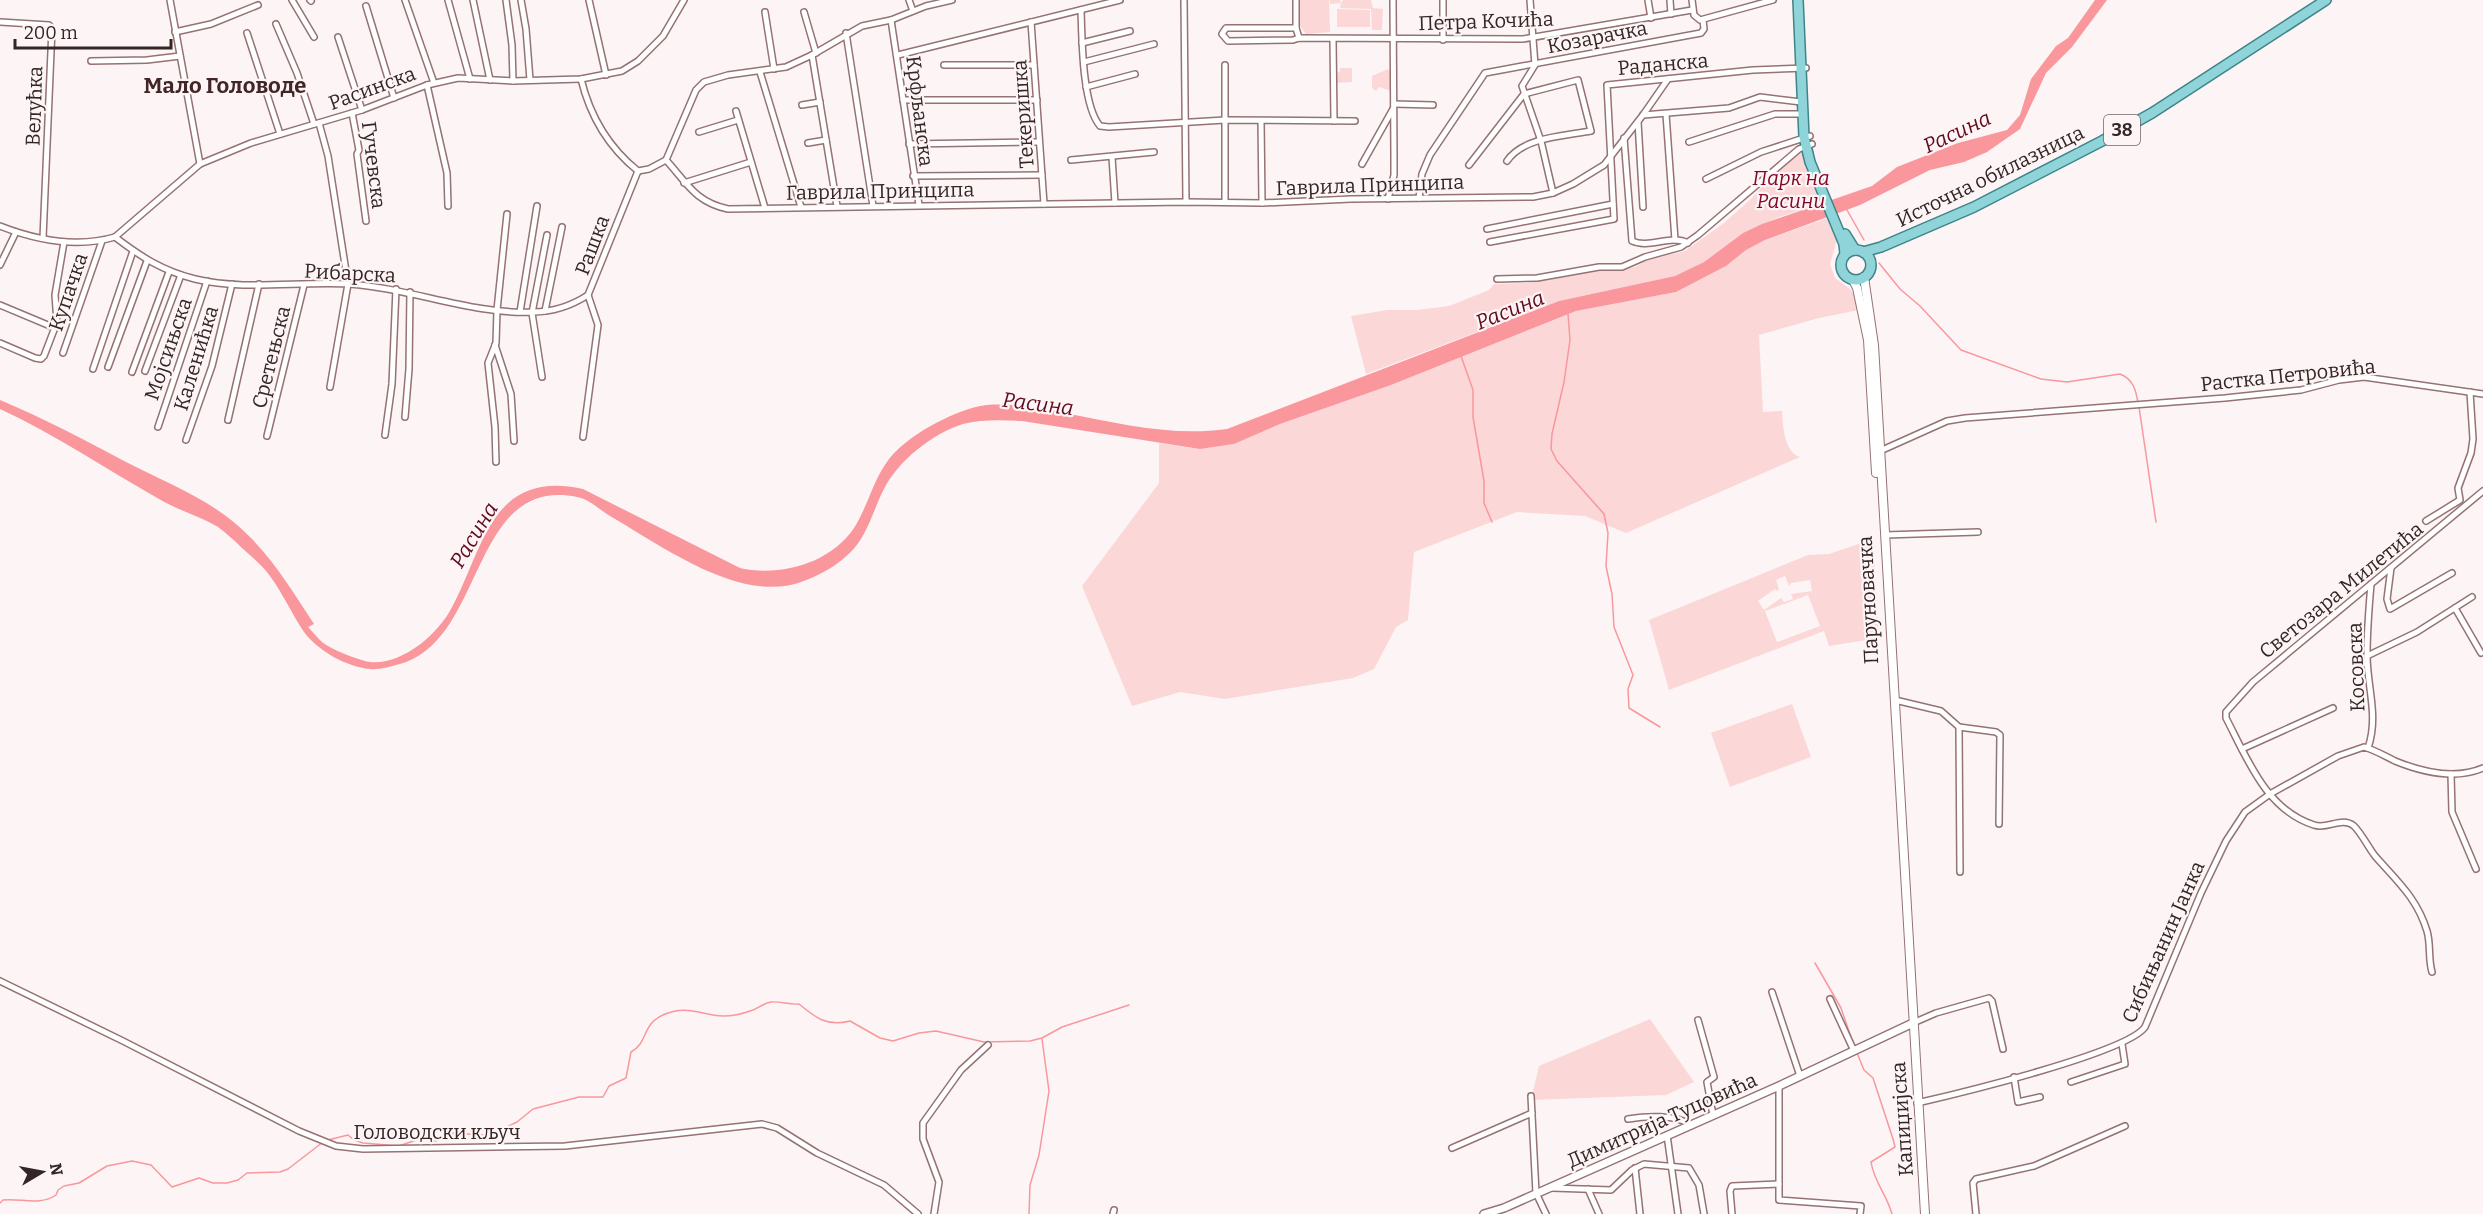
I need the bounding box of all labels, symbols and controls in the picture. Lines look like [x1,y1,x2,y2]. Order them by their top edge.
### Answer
street label: Петра Кочића [1418,7,1554,35]
scale bar [15,12,171,50]
street label: Козарачка [1545,16,1649,58]
text: 200 m [24,22,78,44]
street label: Раданска [1617,48,1709,80]
street label: Крфљанска [901,54,939,168]
street label: Текеришка [1007,59,1039,169]
street label: Расинска [325,61,419,115]
street label: Велућка [21,66,47,146]
district label: Мало Головоде [144,72,306,99]
water label: Расина [1919,105,1995,159]
road number: 38 [2104,115,2140,145]
street label: Гучевска [357,120,391,210]
street label: Источна обилазница [1892,120,2088,232]
park label: Парк на Расини [1752,166,1830,213]
street label: Гаврила Принципа [1275,170,1465,200]
street label: Гаврила Принципа [786,177,974,205]
street label: Рашка [570,212,614,278]
street label: Купачка [43,250,93,334]
street label: Рибарска [304,259,396,287]
water label: Расина [1472,284,1548,336]
street label: Мојсињска [139,295,197,403]
street label: Каленићка [169,303,223,413]
street label: Сретењска [247,303,295,411]
street label: Растка Петровића [2199,354,2377,396]
water label: Расина [1001,387,1075,421]
water label: Расина [444,498,504,572]
street label: Светозара Милетића [2254,517,2428,663]
street label: Паруновачка [1853,535,1883,665]
street label: Косовска [2342,622,2370,712]
street label: Сибињанин Јанка [2117,857,2209,1027]
street label: Капиџијска [1886,1061,1918,1177]
street label: Димитрија Туцовића [1563,1067,1761,1173]
street label: Головодски кључ [353,1120,521,1144]
north arrow [12,1142,72,1202]
text: N [46,1162,67,1177]

